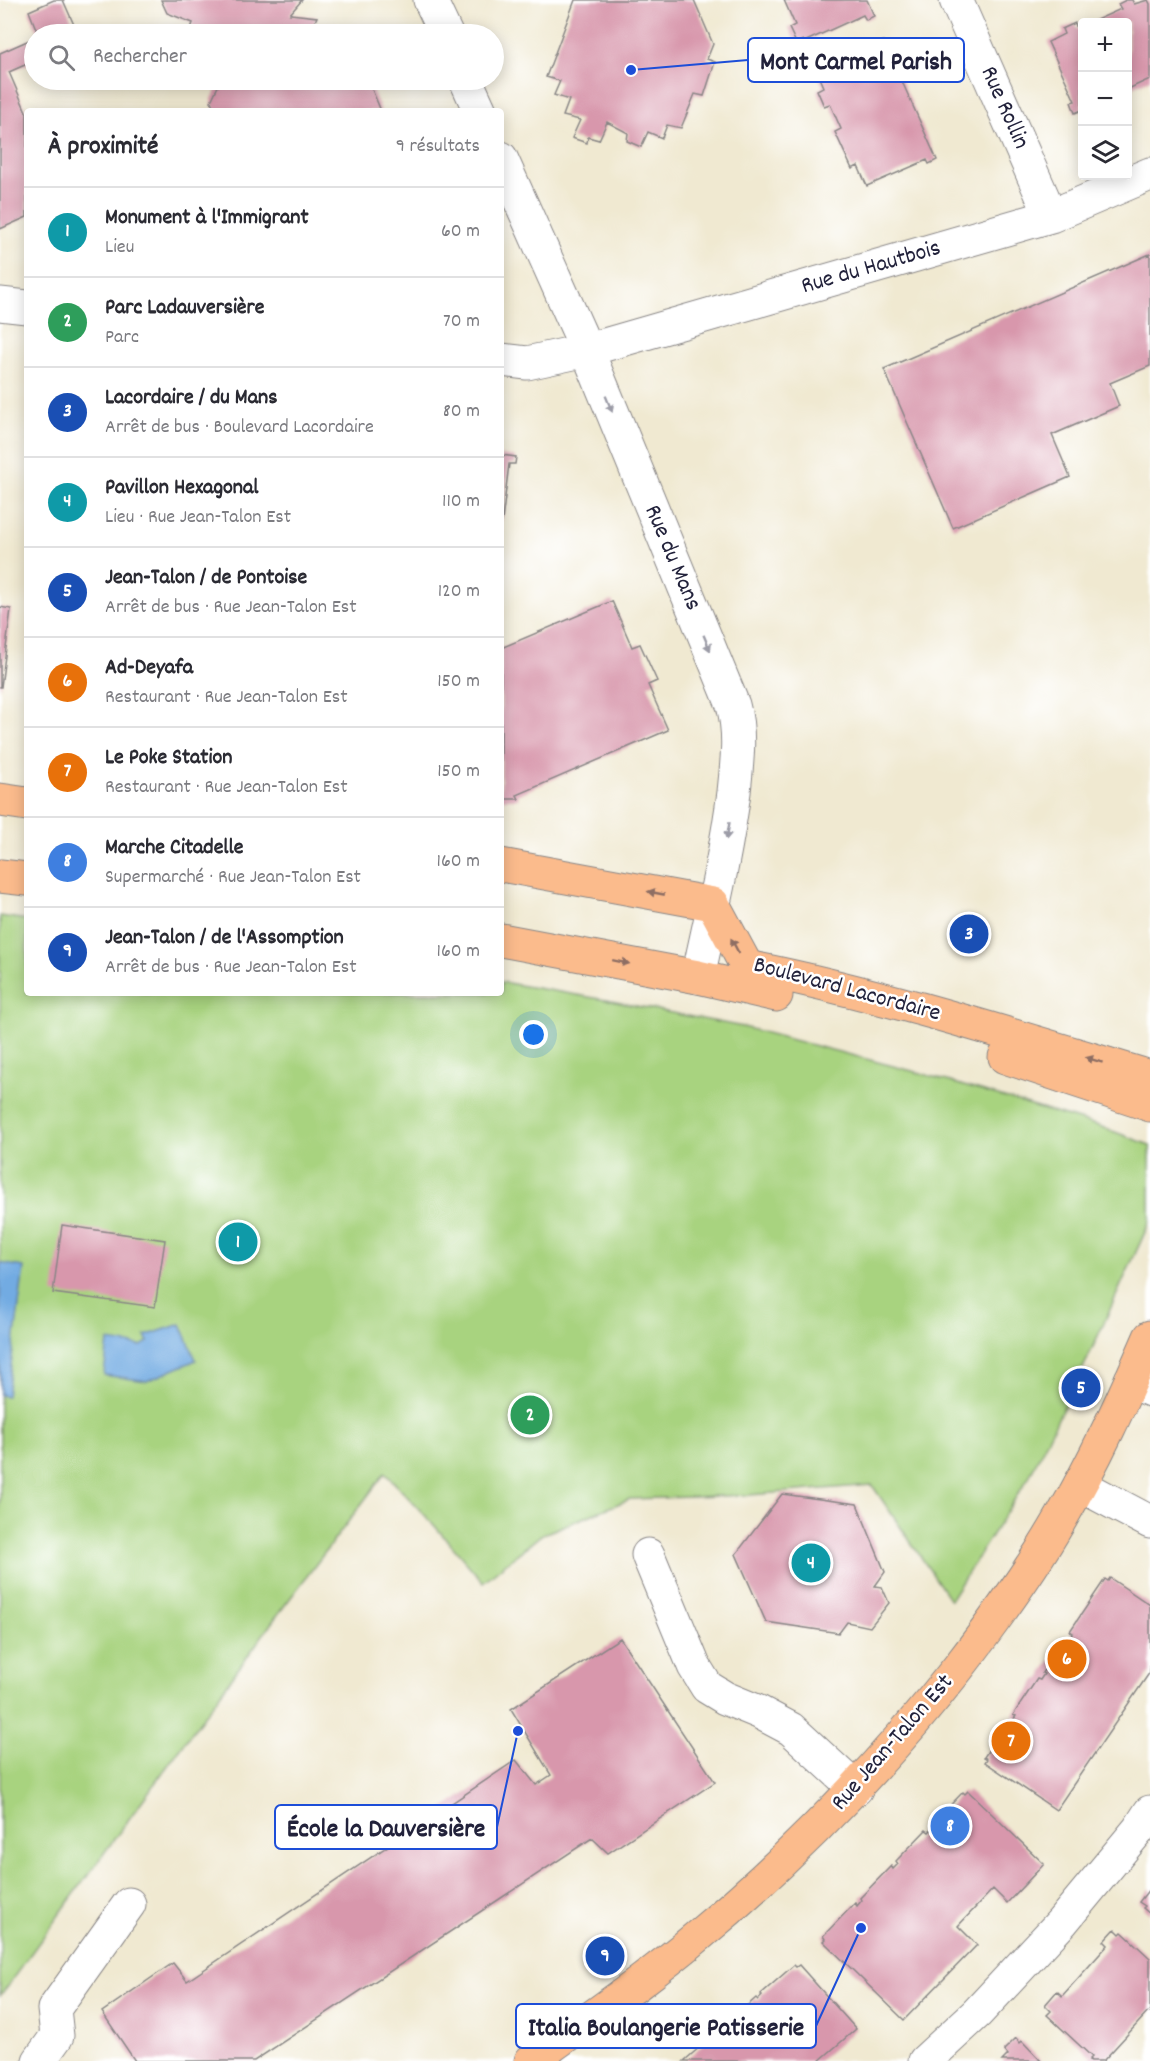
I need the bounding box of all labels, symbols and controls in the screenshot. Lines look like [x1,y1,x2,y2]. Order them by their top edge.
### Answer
map controls [1078,18,1132,180]
button: + [1078,18,1132,72]
search box [24,24,504,90]
callout: Mont Carmel Parish [748,38,964,82]
icon: search [45,41,78,74]
text: Rechercher [93,42,187,73]
text: Mont Carmel Parish [760,45,952,82]
street label: Rue Rollin [971,61,1037,155]
button: − [1078,72,1132,126]
button: layers [1078,126,1132,180]
text: À proximité [48,129,158,166]
text: 9 résultats [396,133,480,161]
text: Monument à l'Immigrant [105,203,309,234]
text: 1 [65,218,70,246]
text: 60 m [441,218,480,246]
street label: Rue du Hautbois [797,232,945,304]
text: Lieu [105,234,134,262]
text: Parc Ladauversière [105,293,264,324]
text: 2 [63,308,72,336]
text: 70 m [443,308,480,336]
text: Parc [105,324,139,352]
text: Lacordaire / du Mans [105,383,277,414]
one-way arrow [604,395,614,413]
text: 3 [63,398,72,426]
text: 80 m [443,398,480,426]
text: Arrêt de bus · Boulevard Lacordaire [105,414,374,442]
text: Pavillon Hexagonal [105,473,259,504]
text: 4 [63,488,72,516]
text: 110 m [442,488,480,516]
street label: Rue du Mans [635,500,709,616]
text: Lieu · Rue Jean-Talon Est [105,504,291,532]
text: Jean-Talon / de Pontoise [105,563,307,594]
text: 5 [63,578,72,606]
text: 120 m [438,578,480,606]
text: Arrêt de bus · Rue Jean-Talon Est [105,594,357,622]
one-way arrow [702,634,712,652]
text: Ad-Deyafa [105,653,193,684]
text: 6 [63,668,72,696]
text: 150 m [437,668,480,696]
text: Restaurant · Rue Jean-Talon Est [105,684,348,712]
text: Le Poke Station [105,743,232,774]
text: 7 [64,758,71,786]
text: 150 m [437,758,480,786]
text: Restaurant · Rue Jean-Talon Est [105,774,348,802]
one-way arrow [724,822,733,841]
text: Marche Citadelle [105,833,244,864]
text: 8 [63,848,72,876]
text: 160 m [437,848,480,876]
text: Supermarché · Rue Jean-Talon Est [105,864,361,892]
one-way arrow [646,888,665,897]
pin: 3 [950,912,988,956]
text: Jean-Talon / de l'Assomption [105,923,344,954]
one-way arrow [730,937,740,954]
text: 9 [63,938,72,966]
text: 160 m [437,938,480,966]
street label: Boulevard Lacordaire [750,949,944,1031]
text: Arrêt de bus · Rue Jean-Talon Est [105,954,357,982]
one-way arrow [612,958,631,967]
your location [519,1020,548,1049]
one-way arrow [1085,1055,1103,1064]
pin: 1 [218,1220,258,1264]
pin: 5 [1062,1366,1100,1410]
pin: 2 [510,1392,550,1438]
pin: 4 [792,1540,830,1586]
pin: 6 [1048,1636,1086,1682]
street label: Rue Jean-Talon Est [824,1667,962,1819]
pin: 7 [992,1718,1030,1764]
pin: 8 [930,1804,970,1848]
callout: École la Dauversière [275,1805,497,1849]
text: École la Dauversière [287,1812,485,1849]
pin: 9 [586,1934,624,1978]
callout: Italia Boulangerie Patisserie [516,2004,816,2048]
text: Italia Boulangerie Patisserie [528,2011,804,2048]

